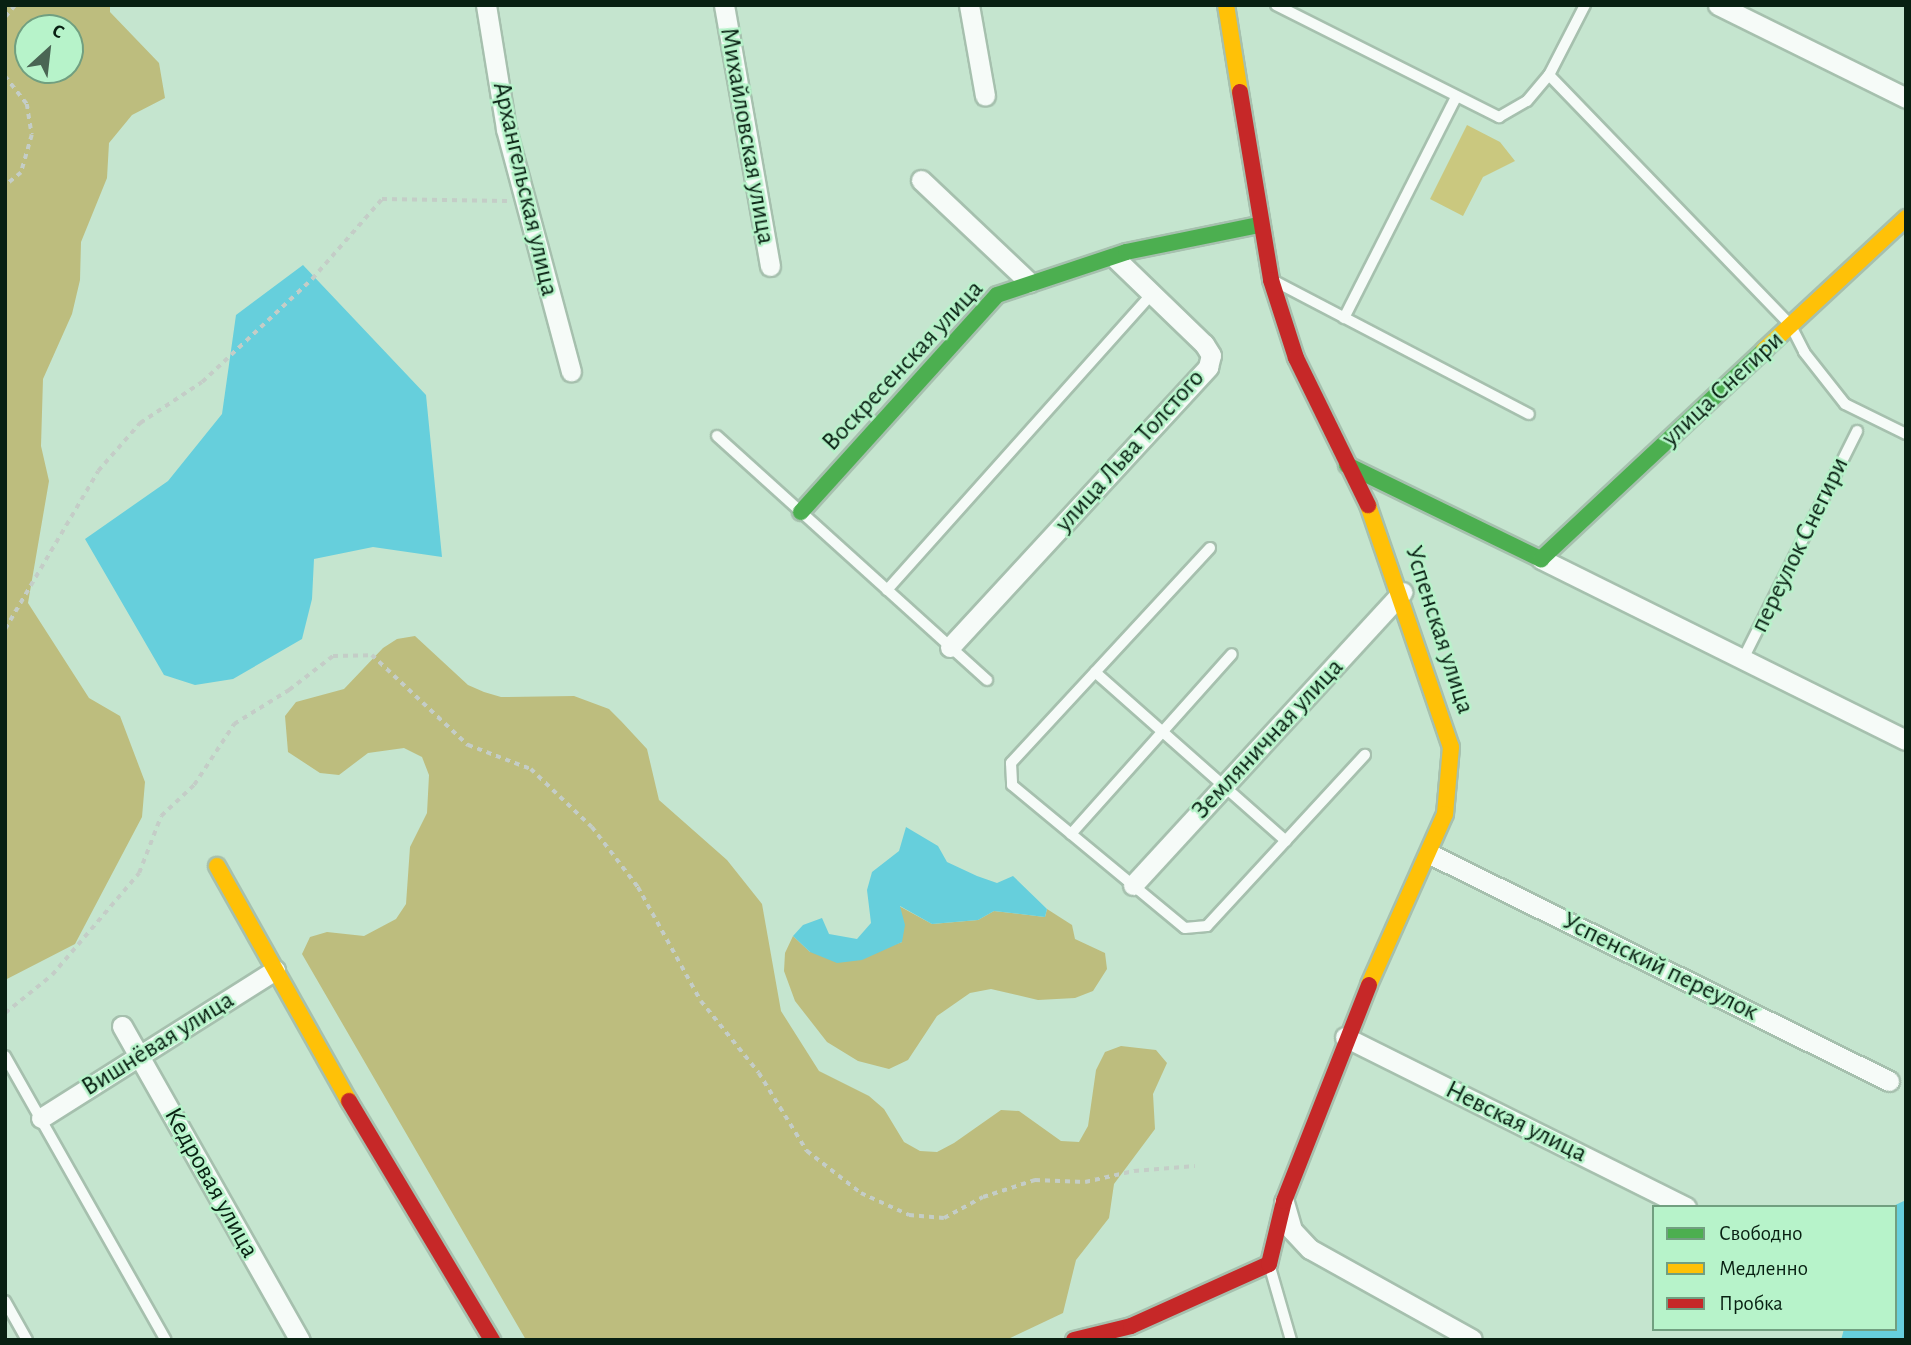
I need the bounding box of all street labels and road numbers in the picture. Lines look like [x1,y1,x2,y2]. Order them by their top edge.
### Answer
street label: Михайловская улица [713,25,781,247]
street label: Архангельская улица [485,79,565,299]
street label: Воскресенская улица [816,274,990,458]
street label: улица Снегири [1655,325,1791,453]
street label: улица Льва Толстого [1049,363,1211,539]
street label: переулок Снегири [1744,452,1856,638]
street label: Успенская улица [1397,542,1481,718]
street label: Земляничная улица [1186,652,1350,826]
street label: Успенский переулок [1557,906,1763,1028]
street label: Вишнёвая улица [76,985,240,1103]
street label: Невская улица [1440,1074,1592,1170]
street label: Кедровая улица [157,1102,265,1264]

